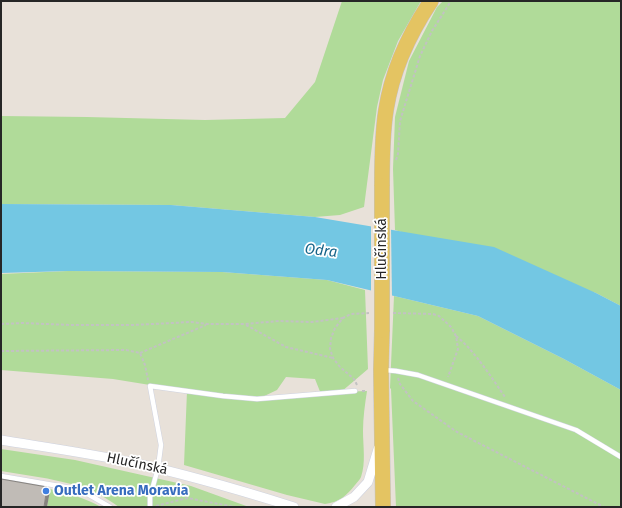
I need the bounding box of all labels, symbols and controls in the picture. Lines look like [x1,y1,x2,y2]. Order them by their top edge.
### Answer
street label: Hlučínská [374,218,390,280]
water label: Odra [304,240,338,262]
street label: Hlučínská [105,449,169,479]
place label: Outlet Arena Moravia [54,483,188,499]
marker: Outlet Arena Moravia [41,486,51,496]

